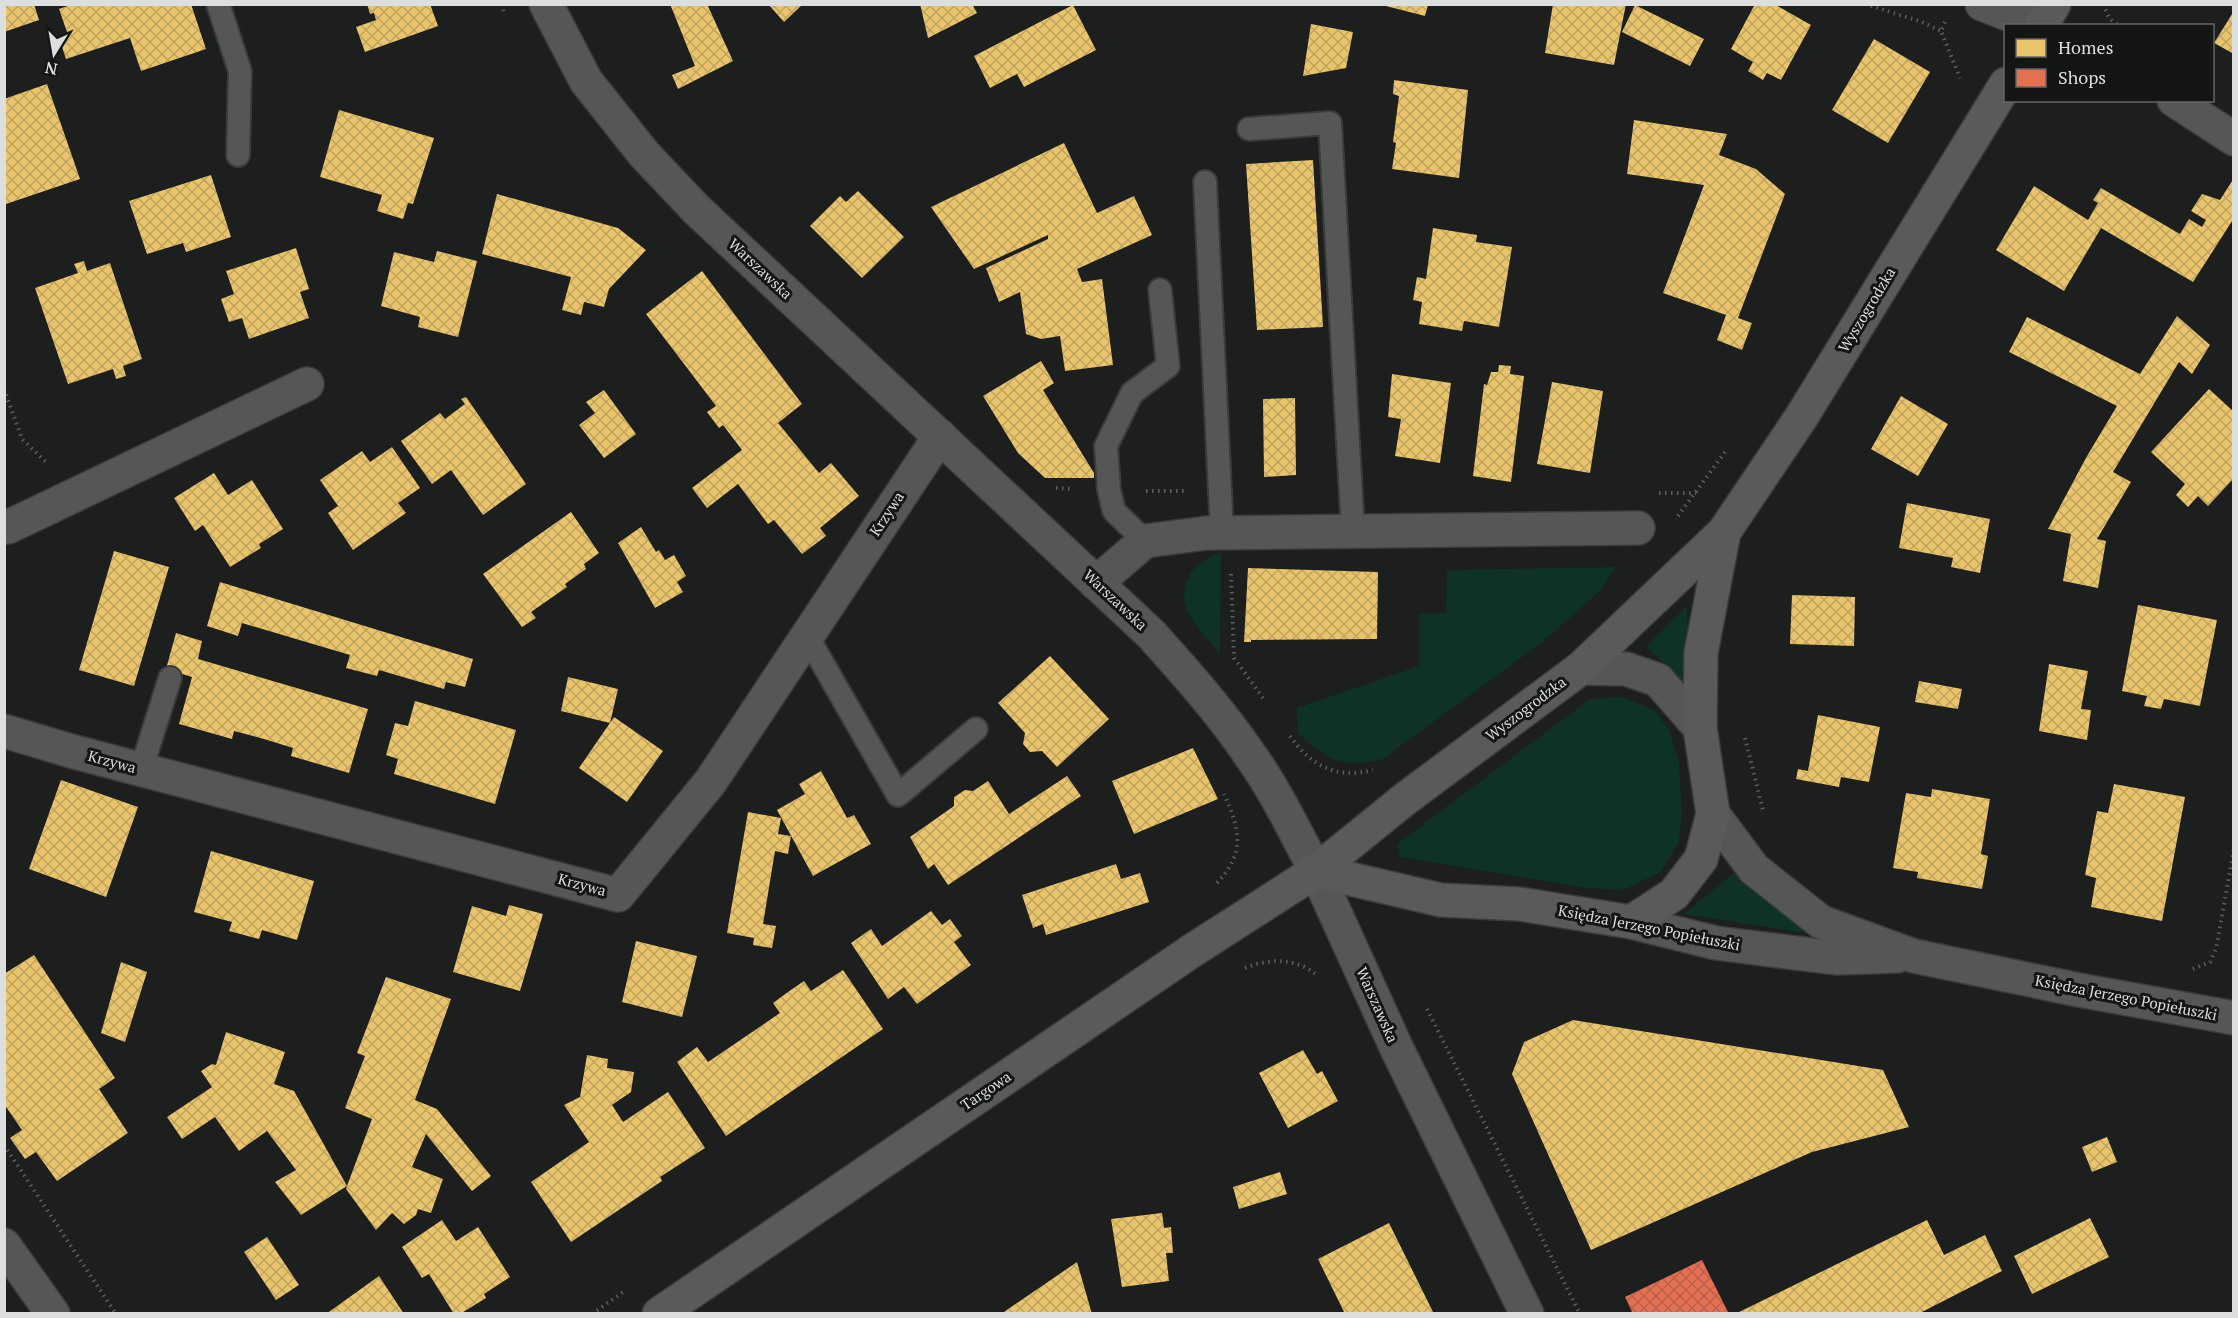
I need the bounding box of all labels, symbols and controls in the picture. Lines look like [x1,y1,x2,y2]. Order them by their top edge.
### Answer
north arrow [24,24,84,84]
legend [2004,24,2214,102]
text: Homes [2058,35,2113,59]
text: N [43,57,59,81]
text: Shops [2058,65,2106,89]
street label: Warszawska [724,234,797,303]
street label: Wyszogrodzka [1833,263,1900,356]
street label: Krzywa [864,487,908,540]
street label: Warszawska [1079,565,1152,634]
street label: Wyszogrodzka [1481,671,1570,745]
street label: Krzywa [86,745,139,777]
street label: Krzywa [556,868,609,900]
street label: Księdza Jerzego Popiełuszki [1557,900,1742,954]
street label: Warszawska [1352,964,1404,1046]
street label: Księdza Jerzego Popiełuszki [2034,970,2219,1024]
street label: Targowa [956,1066,1015,1114]

